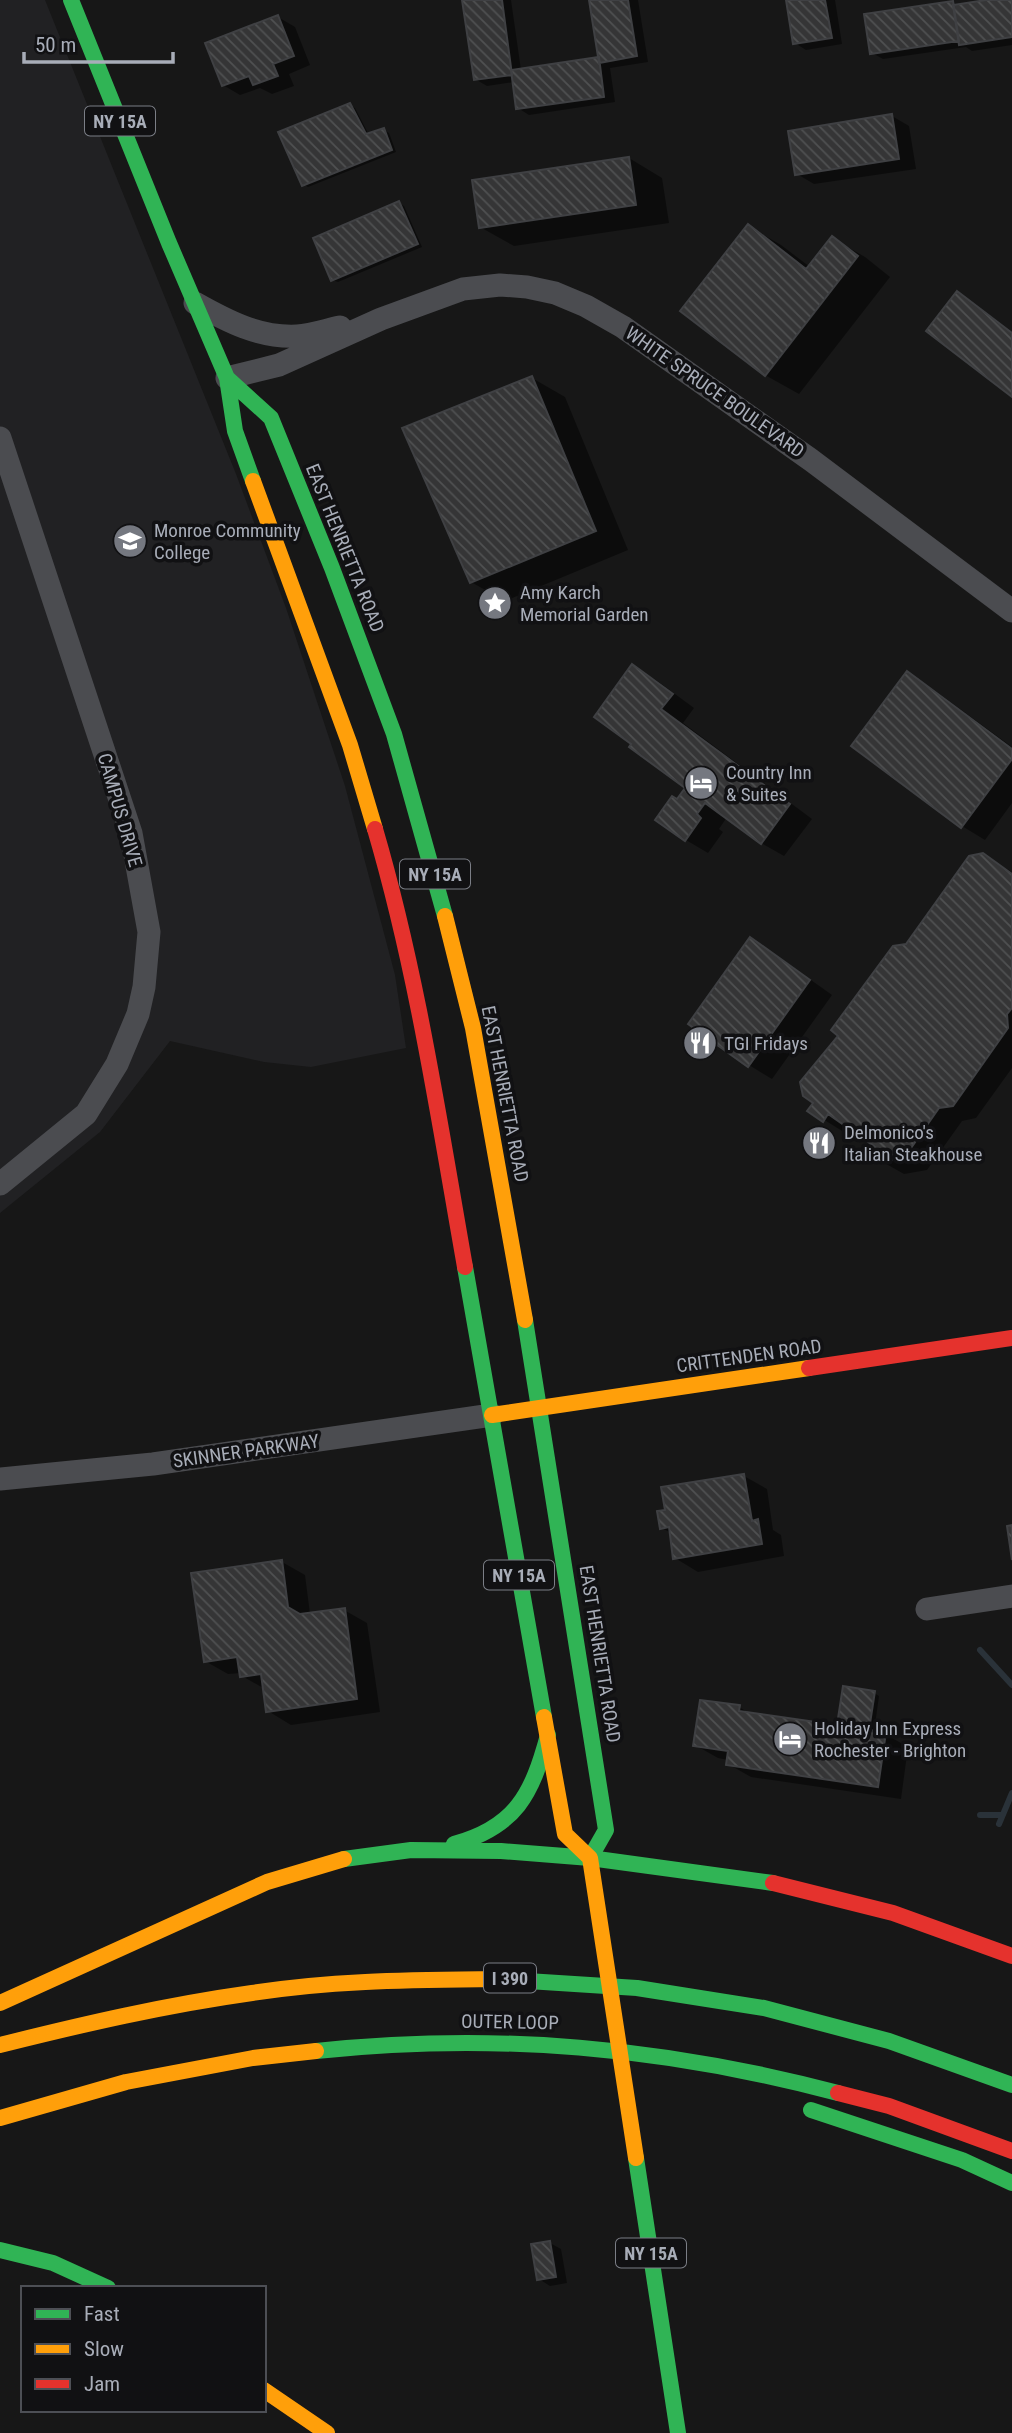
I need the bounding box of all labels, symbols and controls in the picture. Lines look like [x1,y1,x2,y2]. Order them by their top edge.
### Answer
scale bar [24,21,173,65]
text: 50 m [35,33,76,57]
road number: NY 15A [85,106,155,136]
street label: WHITE SPRUCE BOULEVARD [621,322,809,462]
street label: EAST HENRIETTA ROAD [301,461,389,635]
place label: Monroe Community College [154,519,301,564]
school or university icon: Monroe Community College [111,522,149,560]
place label: Amy Karch Memorial Garden [520,581,649,626]
place icon: Amy Karch Memorial Garden [476,584,514,622]
street label: CAMPUS DRIVE [93,750,147,870]
place label: Country Inn & Suites [726,761,812,806]
hotel icon: Country Inn & Suites [682,764,720,802]
road number: NY 15A [400,860,470,888]
street label: EAST HENRIETTA ROAD [477,1004,533,1184]
restaurant icon: TGI Fridays [681,1024,719,1062]
place label: TGI Fridays [724,1032,808,1055]
place label: Delmonico's Italian Steakhouse [844,1121,982,1166]
restaurant icon: Delmonico's Italian Steakhouse [800,1124,838,1162]
street label: CRITTENDEN ROAD [675,1334,823,1378]
street label: SKINNER PARKWAY [172,1429,321,1473]
road number: NY 15A [484,1560,554,1590]
street label: EAST HENRIETTA ROAD [575,1564,625,1744]
place label: Holiday Inn Express Rochester - Brighton [814,1717,966,1762]
hotel icon: Holiday Inn Express Rochester - Brighton [771,1720,809,1758]
road number: I 390 [484,1964,536,1992]
street label: OUTER LOOP [461,2010,559,2034]
road number: NY 15A [616,2238,686,2267]
legend [21,2286,266,2412]
text: Fast [84,2302,120,2326]
text: Slow [84,2337,124,2361]
text: Jam [84,2372,120,2396]

